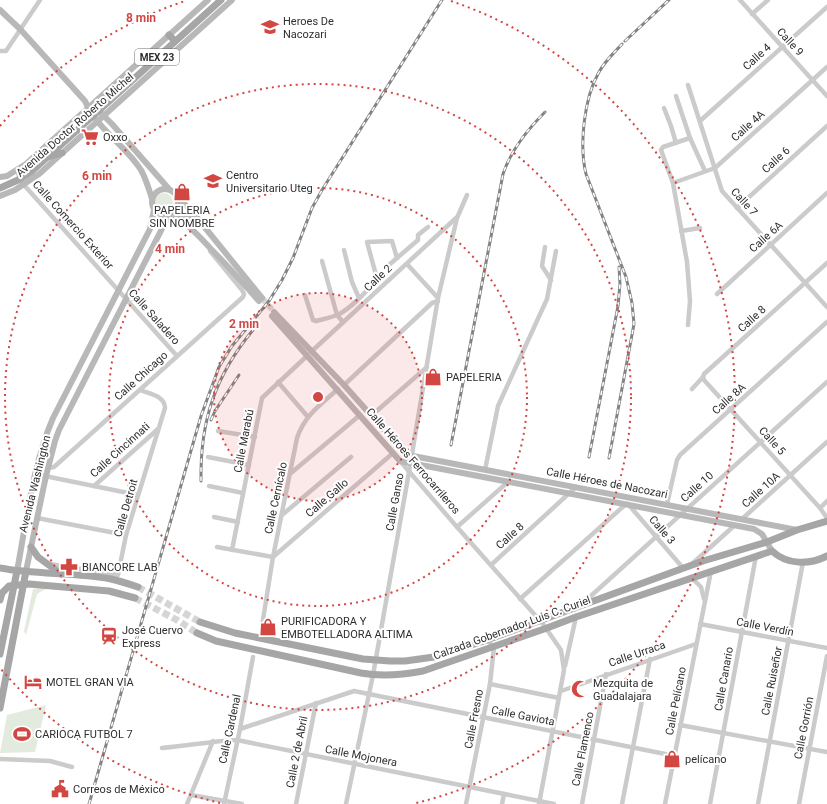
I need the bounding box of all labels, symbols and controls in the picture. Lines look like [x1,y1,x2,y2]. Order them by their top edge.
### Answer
text: 8 min [126,11,156,25]
place label: Heroes De Nacozari [283,15,334,41]
school or university icon: Heroes De Nacozari [260,17,280,37]
street label: Calle 9 [774,25,806,59]
street label: Calle 4 [740,41,774,73]
road number: MEX 23 [135,49,179,65]
street label: Avenida Doctor Roberto Michel [14,70,136,180]
street label: Calle 4A [729,107,768,144]
supermarket icon: Oxxo [80,127,100,147]
place label: Oxxo [103,131,128,144]
street label: Calle 6 [759,144,793,176]
text: 6 min [82,169,112,183]
place label: Centro Universitario Uteg [226,169,313,195]
school or university icon: Centro Universitario Uteg [203,171,223,191]
street label: Calle Comercio Exterior [30,178,116,272]
shop icon: PAPELERIA SIN NOMBRE [172,182,192,202]
street label: Calle 7 [728,185,760,219]
place label: PAPELERIA SIN NOMBRE [149,204,215,230]
street label: Calle 6A [747,218,786,255]
text: 4 min [155,242,185,256]
street label: Calle 2 [361,262,395,294]
street label: Calle Saladero [126,287,182,347]
street label: Calle 8 [735,303,769,335]
text: 2 min [229,317,259,331]
street label: Calle Chicago [112,349,170,403]
shop icon: PAPELERIA [423,367,443,387]
place label: PAPELERIA [446,371,503,384]
street label: Calle 8A [710,380,749,417]
centre of rings [311,390,325,404]
street label: Calle Héroes Ferrocarrileros [363,405,463,517]
street label: Calle Marabú [231,408,257,474]
street label: Calle Cincinnati [87,420,153,480]
street label: Calle 5 [756,424,788,458]
street label: Avenida Washington [17,434,53,534]
street label: Calle Cernícalo [262,461,290,535]
street label: Calle Héroes de Nacozari [545,465,669,501]
street label: Calle 10 [678,469,716,505]
street label: Calle 10A [739,469,783,510]
street label: Calle Ganso [384,472,406,532]
street label: Calle Gallo [303,476,351,520]
street label: Calle Detroit [111,477,141,539]
street label: Calle 3 [646,513,678,547]
street label: Calle 8 [493,520,527,552]
pharmacy icon: BIANCORE LAB [59,557,79,577]
place label: BIANCORE LAB [82,561,158,574]
street label: Calzada Gobernador Luis C. Curiel [432,593,592,663]
place label: PURIFICADORA Y EMBOTELLADORA ALTIMA [281,615,413,641]
street label: Calle Verdín [735,615,795,639]
shop icon: PURIFICADORA Y EMBOTELLADORA ALTIMA [258,617,278,637]
place label: José Cuervo Express [122,624,183,650]
station icon: José Cuervo Express [99,626,119,646]
street label: Calle Urraca [607,638,667,670]
street label: Calle Ruiseñor [759,645,785,717]
street label: Calle Canario [712,646,736,712]
street label: Calle Pelícano [663,666,689,736]
hotel icon: MOTEL GRAN VIA [23,672,43,692]
place label: MOTEL GRAN VIA [46,676,135,689]
place label: Mezquita de Guadalajara [593,677,653,703]
mosque icon: Mezquita de Guadalajara [570,679,590,699]
street label: Calle Fresno [462,688,486,750]
street label: Calle Cardenal [216,693,244,765]
street label: Calle Gorrión [792,696,816,760]
street label: Calle Gaviota [490,703,556,729]
street label: Calle Flamenco [569,711,597,787]
street label: Calle 2 de Abril [284,715,310,789]
sports icon: CARIOCA FUTBOL 7 [12,724,32,744]
place label: CARIOCA FUTBOL 7 [35,728,133,741]
street label: Calle Mojonera [324,743,398,769]
shop icon: pelícano [662,749,682,769]
place label: pelícano [685,753,727,766]
public building icon: Correos de México [50,779,70,799]
place label: Correos de México [73,783,165,796]

